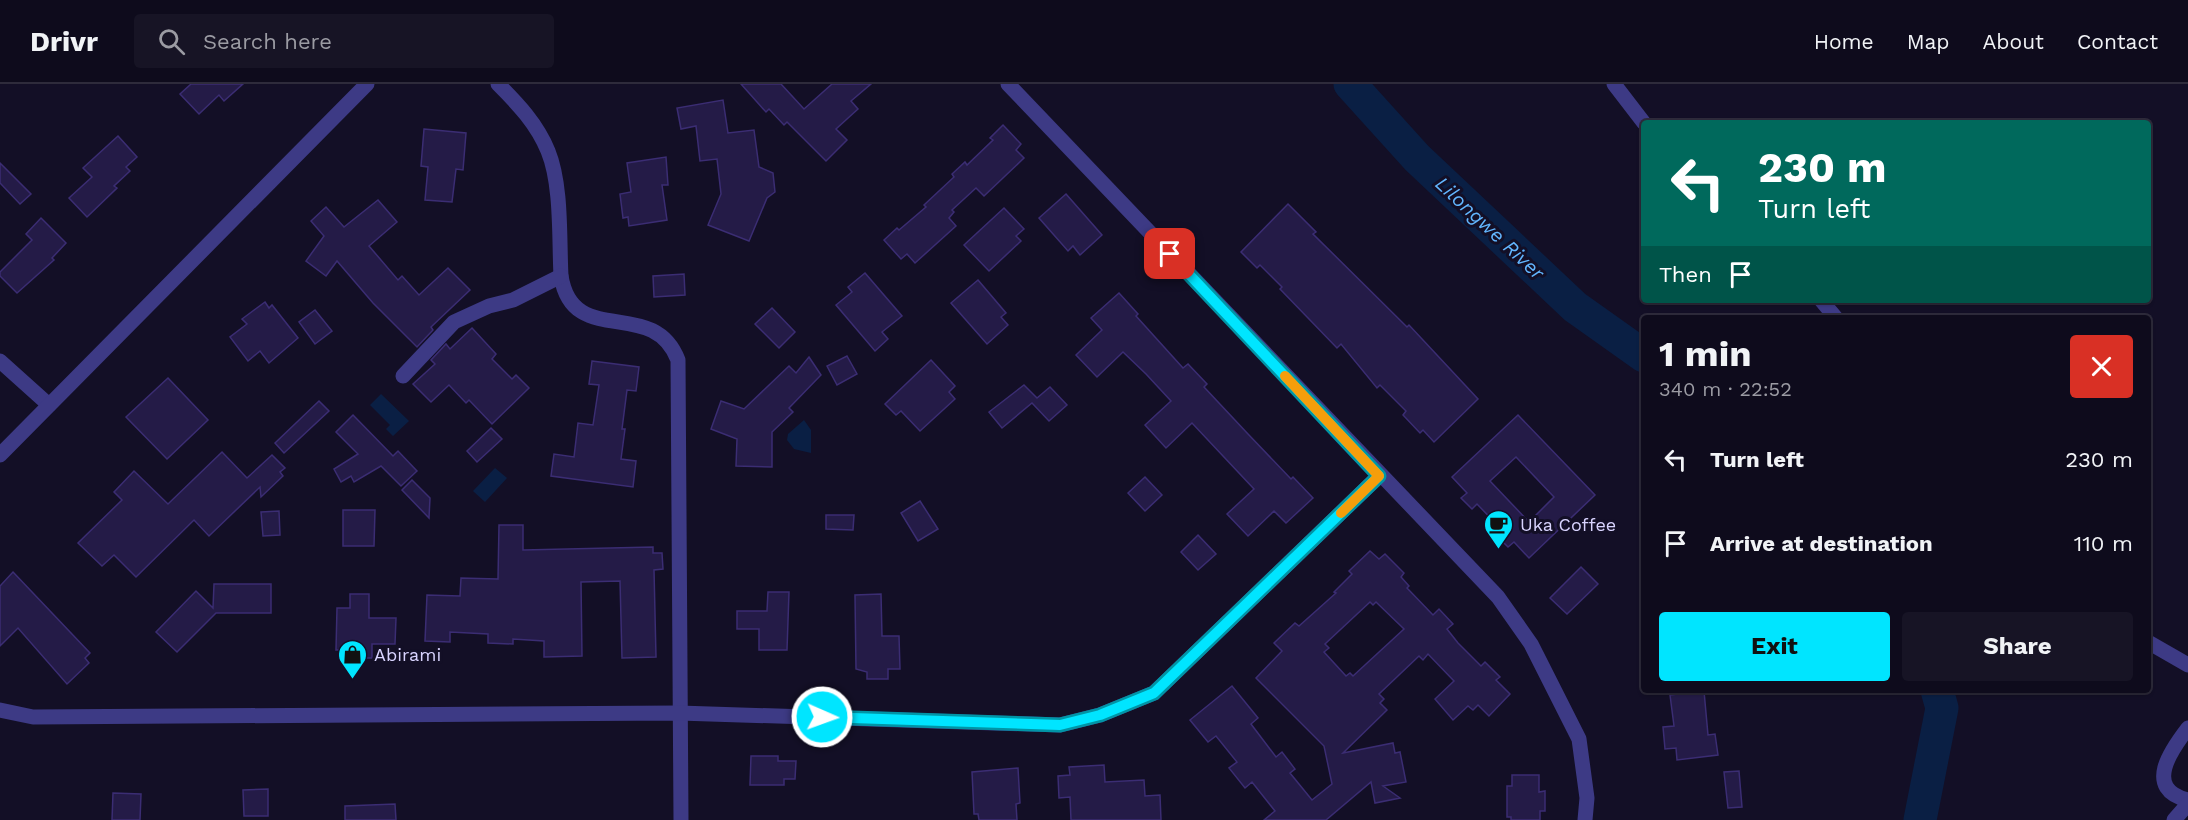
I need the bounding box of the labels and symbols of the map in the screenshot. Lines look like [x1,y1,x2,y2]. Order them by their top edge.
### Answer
water label: Lilongwe River [1431,171,1550,285]
pin [1144,228,1195,279]
cafe icon: Uka Coffee [1483,508,1515,550]
place label: Uka Coffee [1520,514,1616,535]
shop icon: Abirami [337,638,369,680]
place label: Abirami [374,644,441,665]
position arrow [790,685,854,749]

